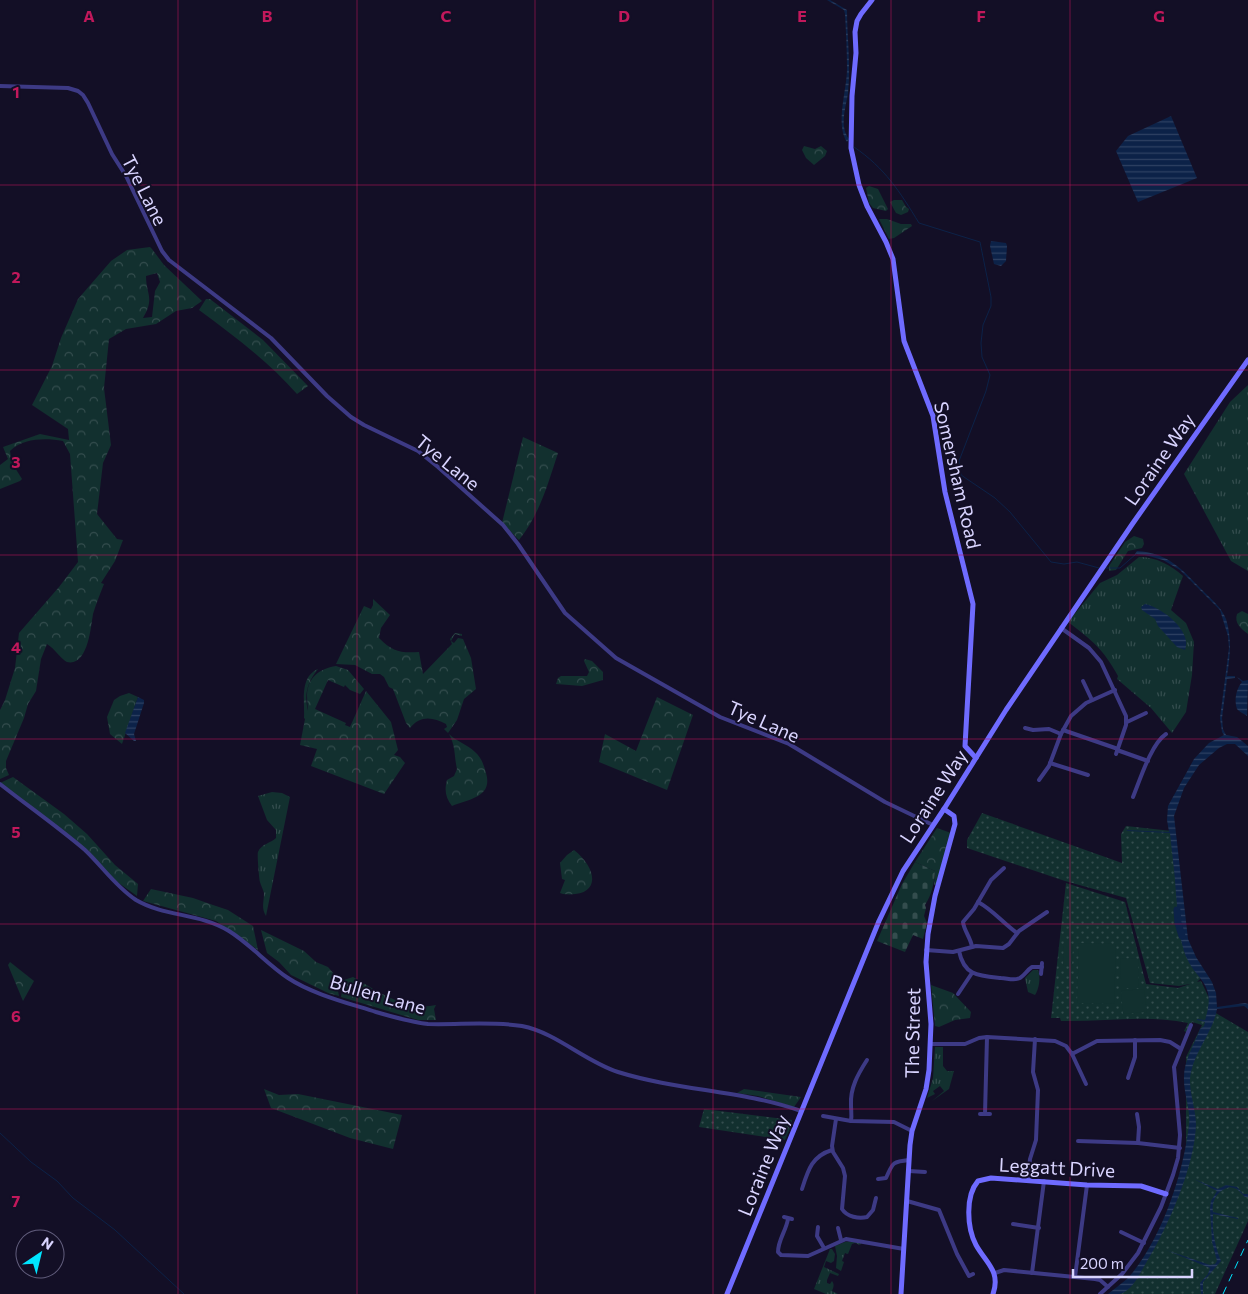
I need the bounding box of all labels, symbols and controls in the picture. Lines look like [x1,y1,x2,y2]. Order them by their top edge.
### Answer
text: A [83,6,95,25]
text: B [262,6,273,25]
text: C [441,6,452,25]
text: D [618,6,630,25]
text: E [797,6,807,25]
text: F [976,6,986,25]
text: G [1153,6,1165,25]
text: 1 [12,82,20,101]
street label: Tye Lane [118,151,172,229]
text: 2 [11,267,21,286]
street label: Somersham Road [930,399,986,551]
street label: Loraine Way [1119,408,1199,509]
street label: Tye Lane [411,429,485,495]
text: 3 [11,452,21,471]
text: 4 [11,637,21,656]
street label: Tye Lane [725,695,803,747]
street label: Loraine Way [894,745,972,847]
text: 5 [11,822,21,841]
street label: Bullen Lane [327,969,429,1019]
street label: The Street [900,987,924,1078]
text: 6 [11,1006,21,1025]
street label: Loraine Way [732,1111,794,1219]
street label: Leggatt Drive [998,1152,1116,1182]
text: 7 [12,1191,21,1210]
north arrow [15,1229,65,1279]
text: N [39,1233,57,1253]
scale bar [1073,1246,1192,1278]
text: 200 m [1080,1254,1124,1272]

